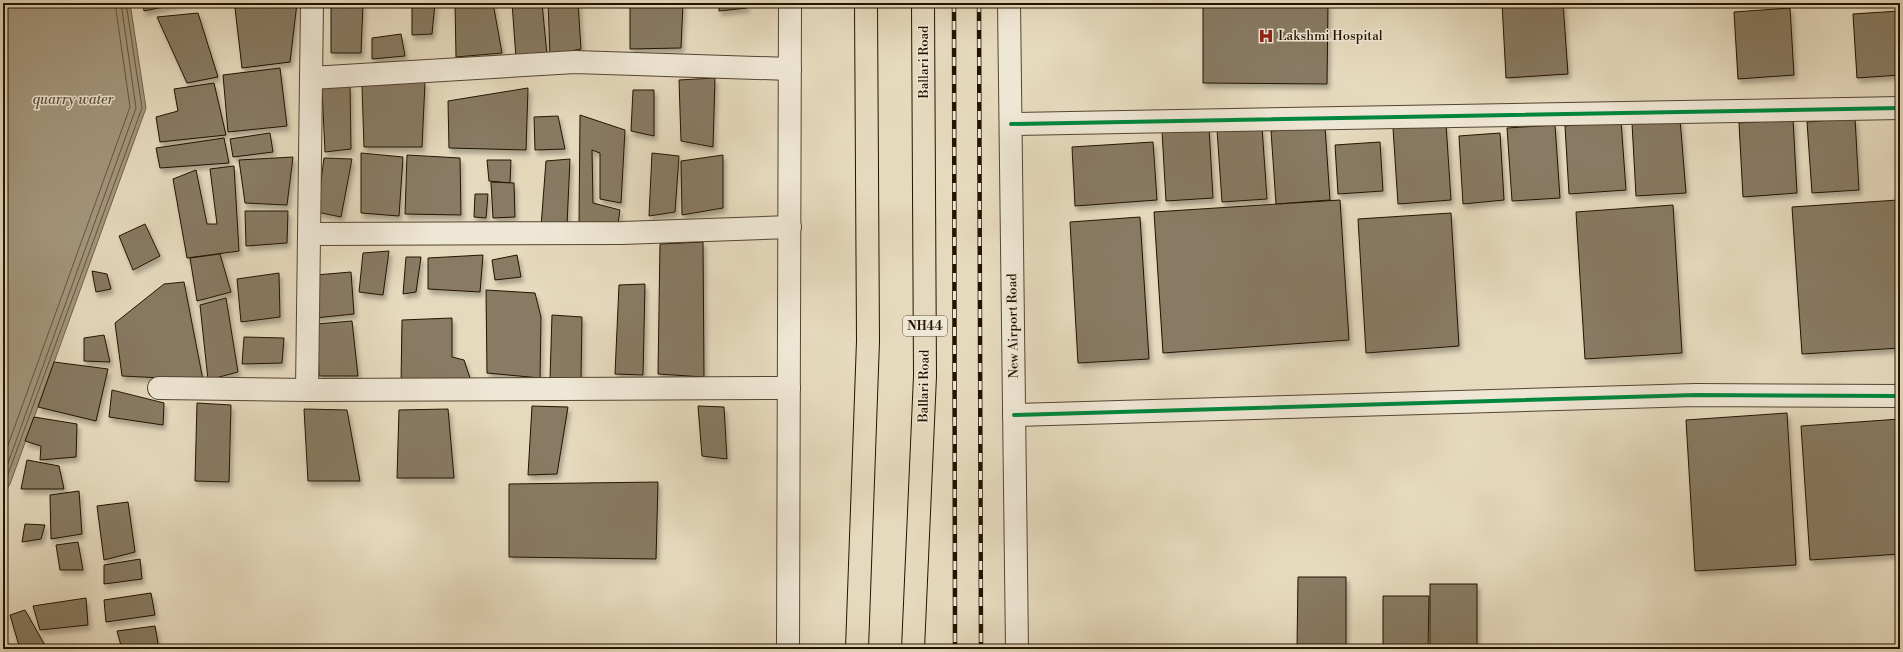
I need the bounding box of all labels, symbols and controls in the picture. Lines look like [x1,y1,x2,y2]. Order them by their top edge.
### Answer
street label: Ballari Road [916,25,932,99]
hospital icon: Lakshmi Hospital [1257,27,1275,45]
place label: Lakshmi Hospital [1278,28,1383,44]
water label: quarry water [32,91,115,109]
street label: New Airport Road [1004,273,1022,379]
road number: NH44 [903,316,947,336]
street label: Ballari Road [915,349,933,424]

